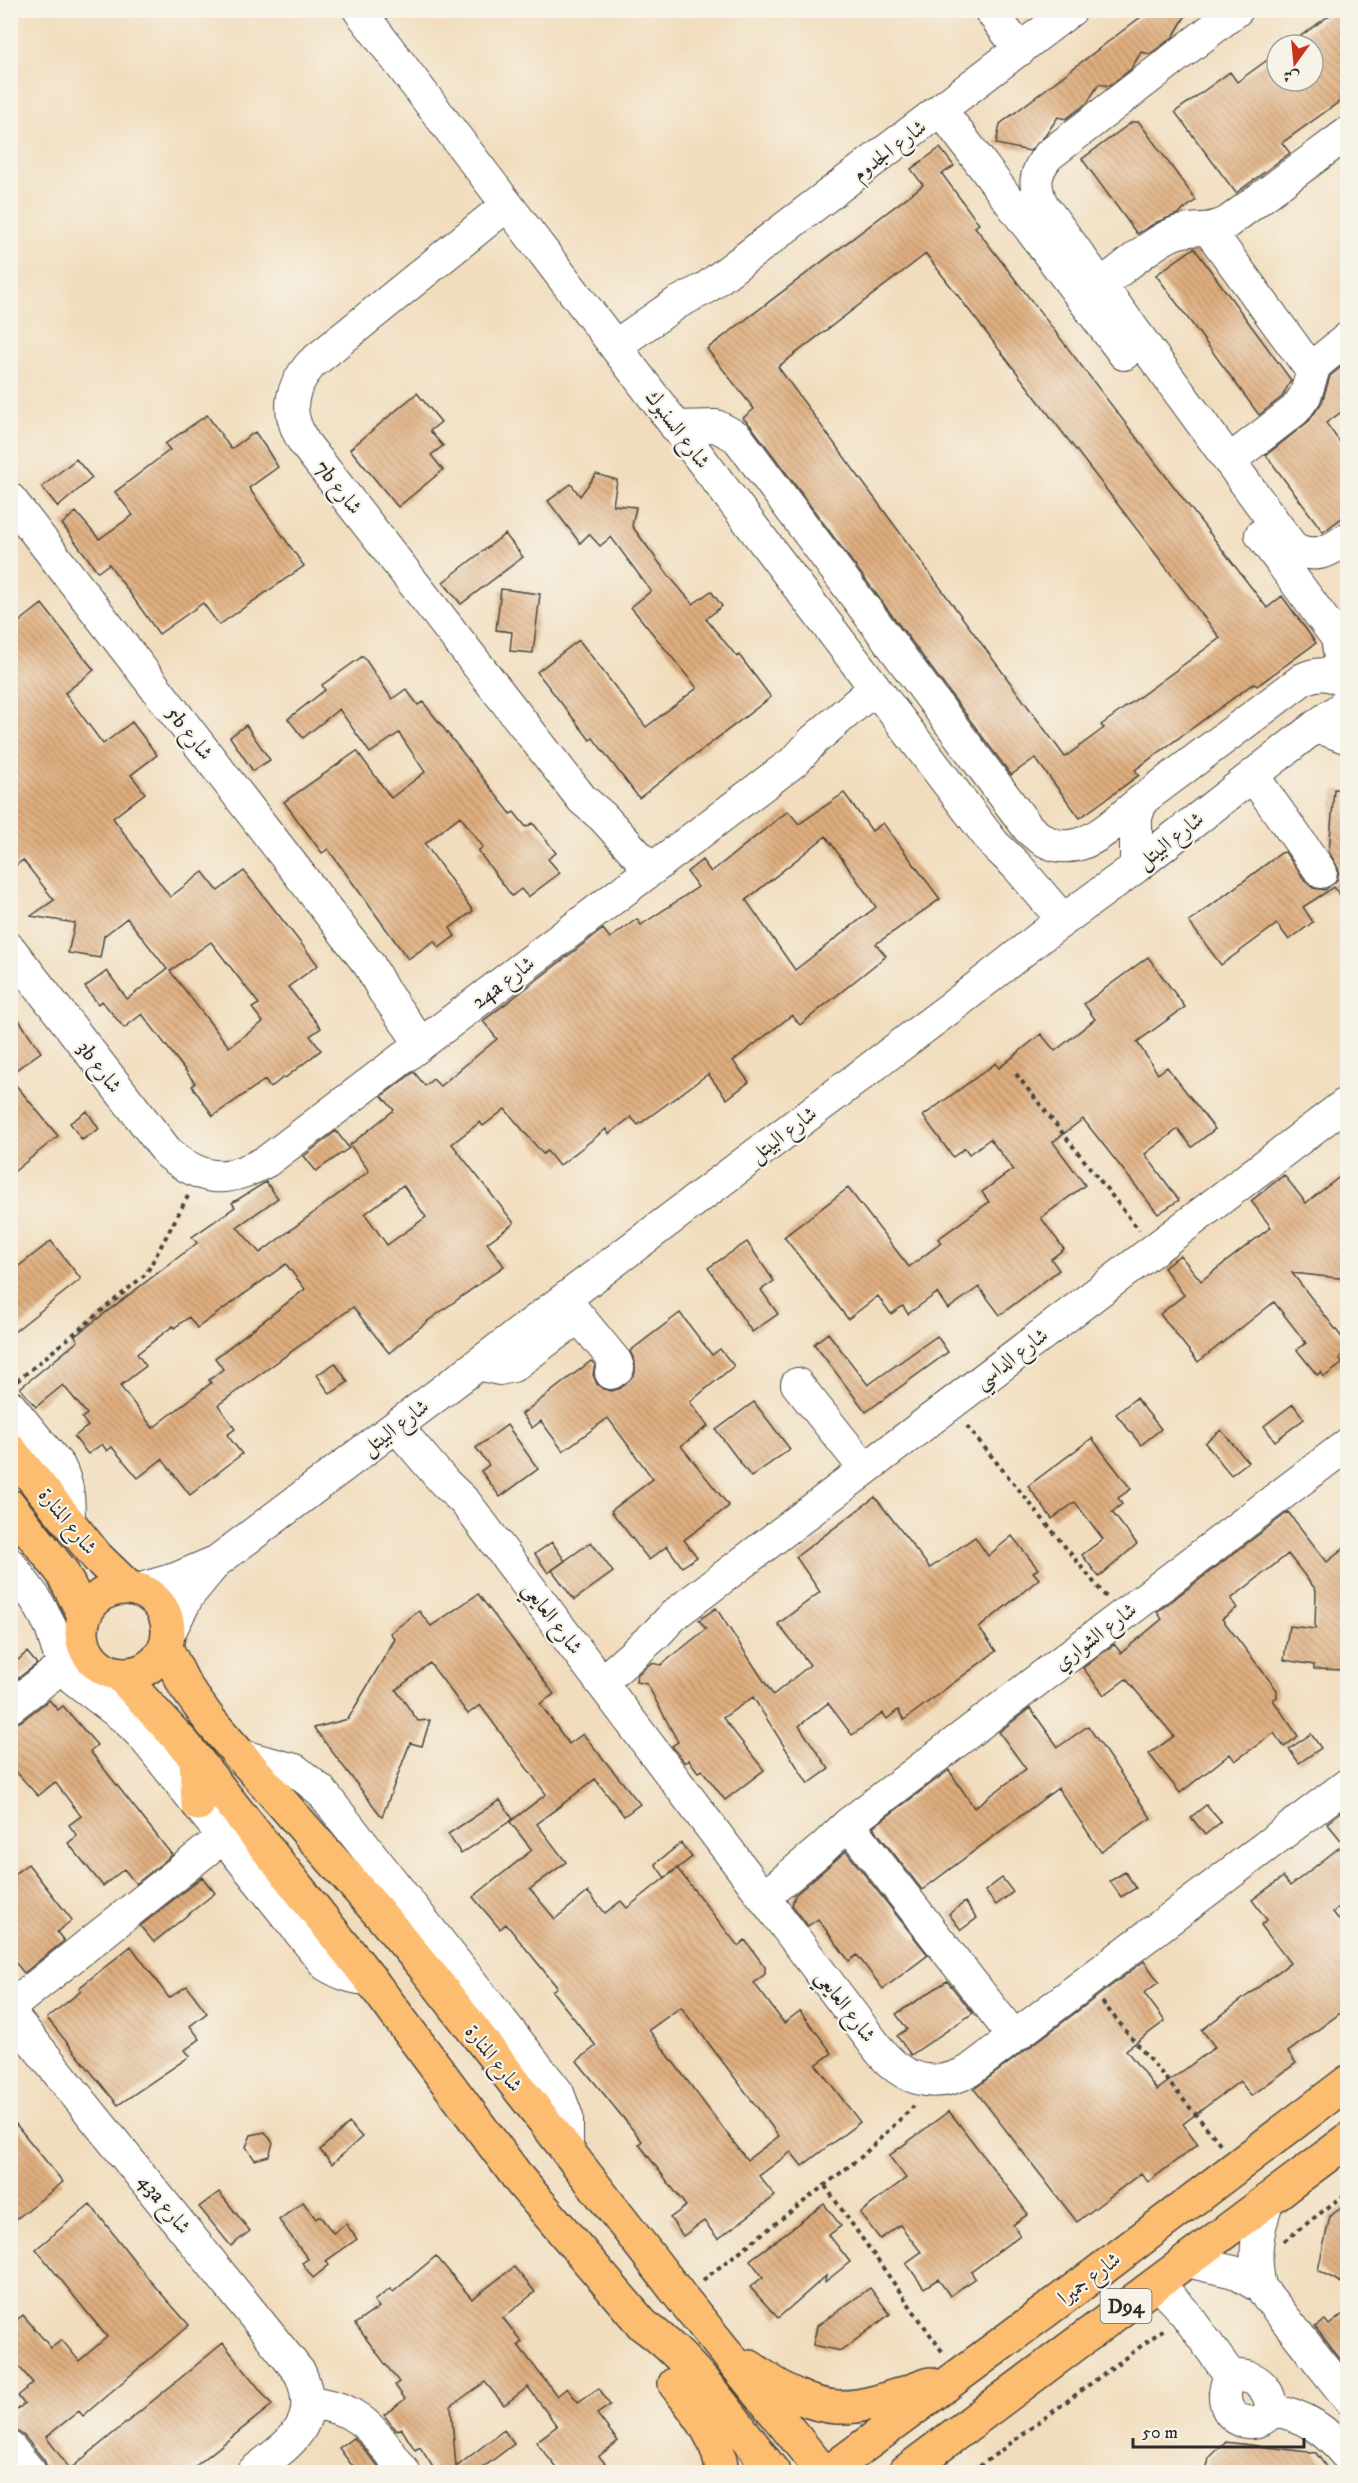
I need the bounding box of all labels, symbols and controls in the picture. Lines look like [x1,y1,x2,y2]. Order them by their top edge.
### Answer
north arrow [1265,33,1325,93]
text: ش [1281,65,1302,88]
street label: شارع الجدوم [847,114,934,190]
street label: شارع السنبوك [636,385,715,477]
street label: 7b شارع [306,455,368,522]
street label: 5b شارع [157,701,218,768]
street label: شارع البيتل [1132,807,1212,878]
street label: 24a شارع [467,951,543,1018]
street label: 3b شارع [68,1036,127,1101]
street label: شارع البيتل [745,1101,825,1172]
street label: شارع الداسي [969,1323,1057,1400]
street label: شارع البيتل [357,1394,437,1465]
street label: شارع المنارة [29,1483,102,1563]
street label: شارع العايعي [512,1577,588,1663]
street label: شارع الشواري [1049,1597,1145,1680]
street label: شارع العايعي [805,1965,881,2051]
street label: شارع المنارة [455,2019,528,2100]
street label: 43a شارع [129,2169,196,2242]
street label: شارع جميرا [1053,2247,1129,2314]
road number: D94 [1100,2289,1152,2323]
scale bar [1133,2411,1304,2449]
text: 50 m [1142,2422,1178,2444]

